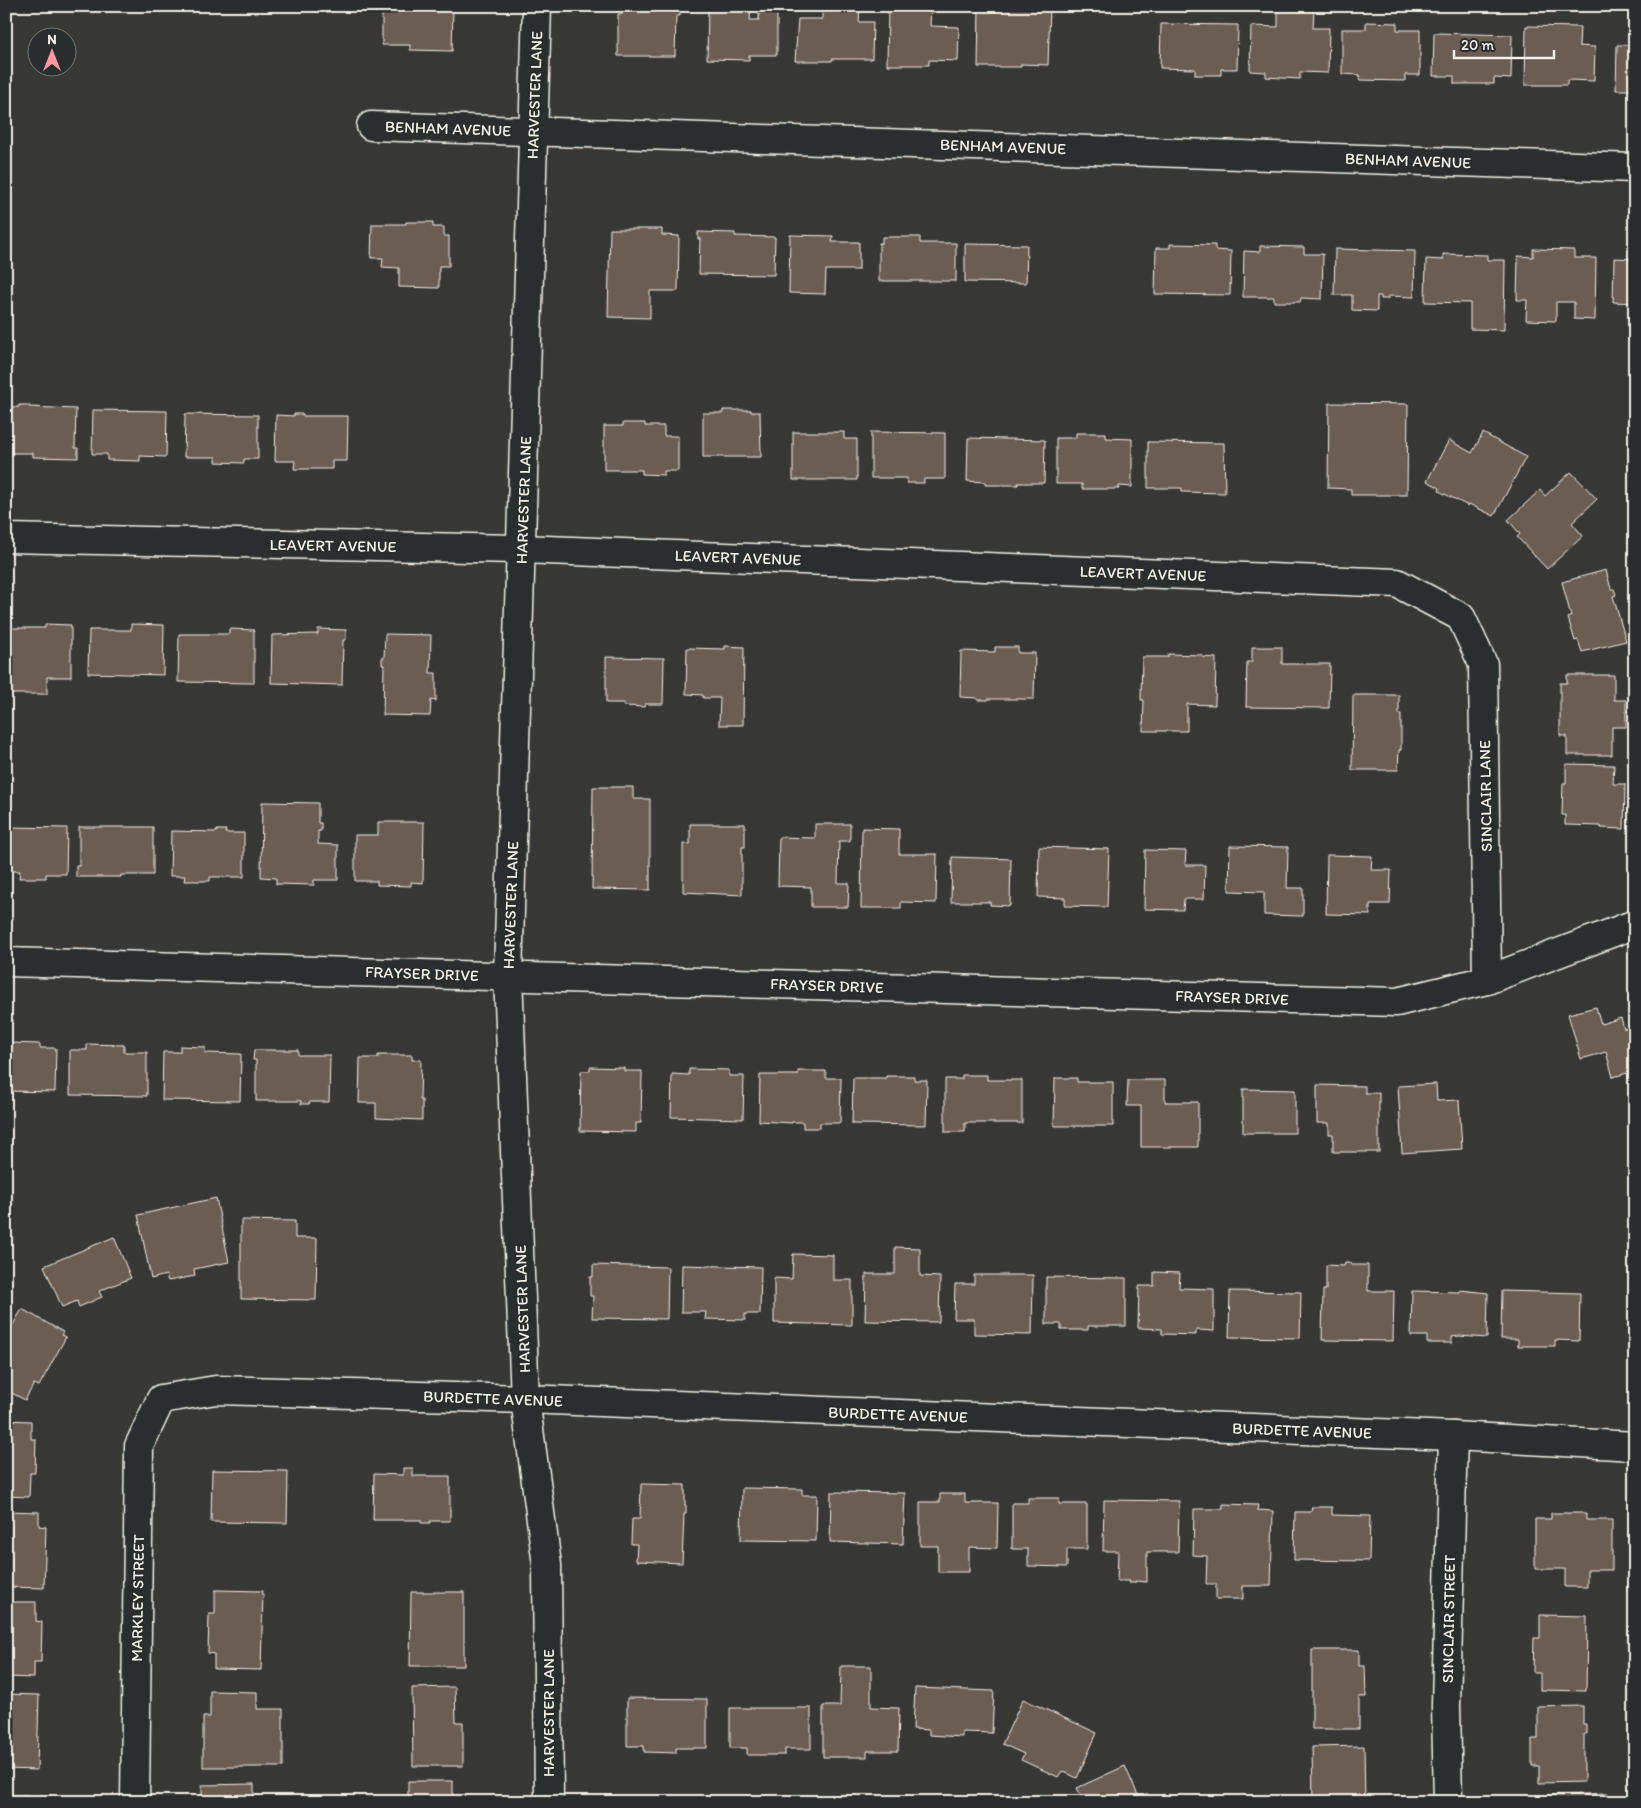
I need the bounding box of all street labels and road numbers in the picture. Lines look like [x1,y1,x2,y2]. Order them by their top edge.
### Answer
street label: HARVESTER LANE [523,31,546,159]
street label: BENHAM AVENUE [385,117,512,140]
street label: BENHAM AVENUE [940,135,1067,158]
street label: BENHAM AVENUE [1345,149,1472,172]
street label: HARVESTER LANE [512,436,535,564]
street label: LEAVERT AVENUE [269,535,397,556]
street label: LEAVERT AVENUE [674,546,802,569]
street label: LEAVERT AVENUE [1079,562,1207,585]
street label: SINCLAIR LANE [1475,740,1496,852]
street label: HARVESTER LANE [499,841,522,969]
street label: FRAYSER DRIVE [365,962,479,985]
street label: FRAYSER DRIVE [770,974,884,997]
street label: FRAYSER DRIVE [1175,986,1289,1009]
street label: HARVESTER LANE [511,1245,534,1373]
street label: BURDETTE AVENUE [423,1387,563,1410]
street label: BURDETTE AVENUE [828,1403,968,1426]
street label: BURDETTE AVENUE [1232,1419,1372,1442]
street label: MARKLEY STREET [127,1534,148,1662]
street label: SINCLAIR STREET [1438,1555,1459,1683]
street label: HARVESTER LANE [539,1649,558,1777]

